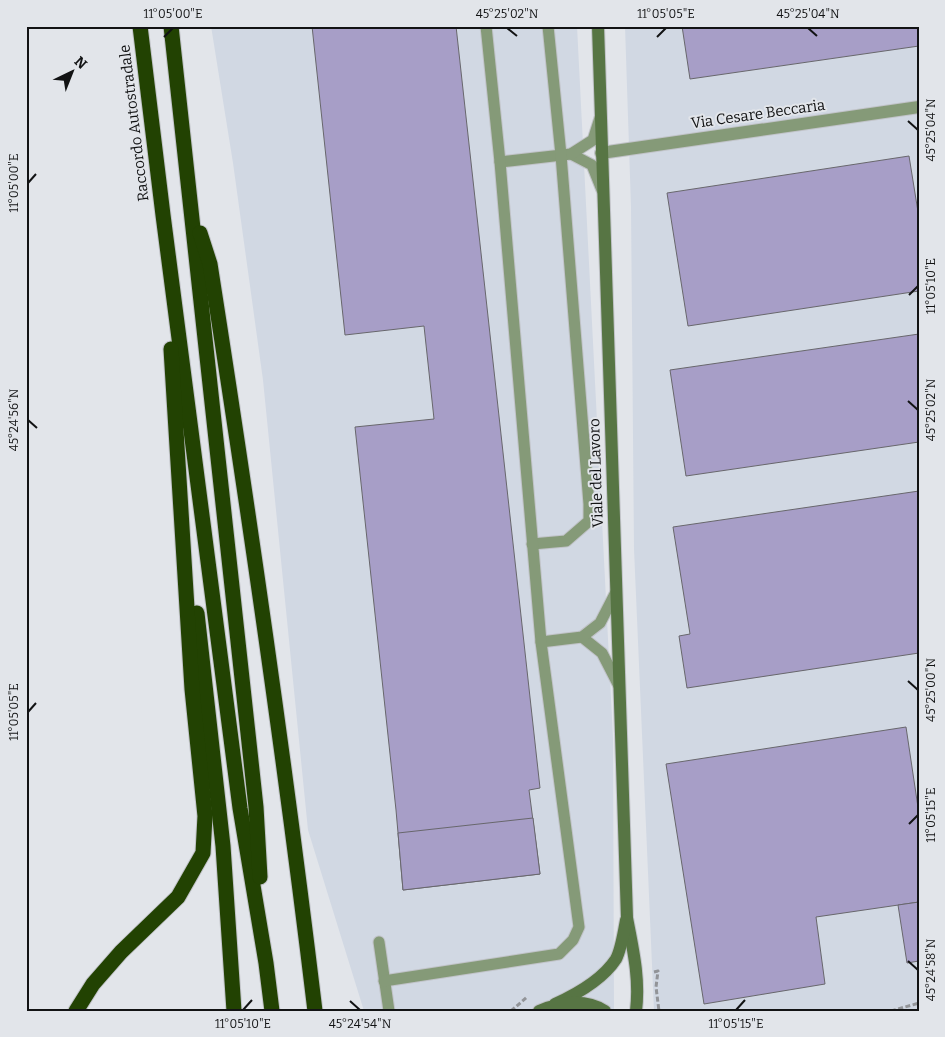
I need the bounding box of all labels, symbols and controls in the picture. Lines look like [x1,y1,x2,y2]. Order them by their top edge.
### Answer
text: 11°05'00"E [144,7,202,21]
text: 45°25'02"N [476,7,539,21]
text: 11°05'05"E [637,7,695,21]
text: 45°25'04"N [776,7,840,21]
street label: Raccordo Autostradale [115,44,153,202]
north arrow [48,48,98,98]
text: N [71,53,90,73]
street label: Via Cesare Beccaria [690,96,826,132]
text: 45°25'04"N [924,98,938,162]
text: 11°05'00"E [7,154,21,212]
text: 11°05'10"E [924,258,938,314]
text: 45°25'02"N [924,378,938,441]
text: 45°24'56"N [7,388,21,451]
street label: Viale del Lavoro [585,418,607,528]
text: 45°25'00"N [924,658,938,722]
text: 11°05'05"E [7,683,21,741]
text: 11°05'15"E [924,788,938,842]
text: 45°24'58"N [924,938,938,1001]
text: 11°05'10"E [215,1017,271,1031]
text: 45°24'54"N [329,1017,392,1031]
text: 11°05'15"E [709,1017,763,1031]

